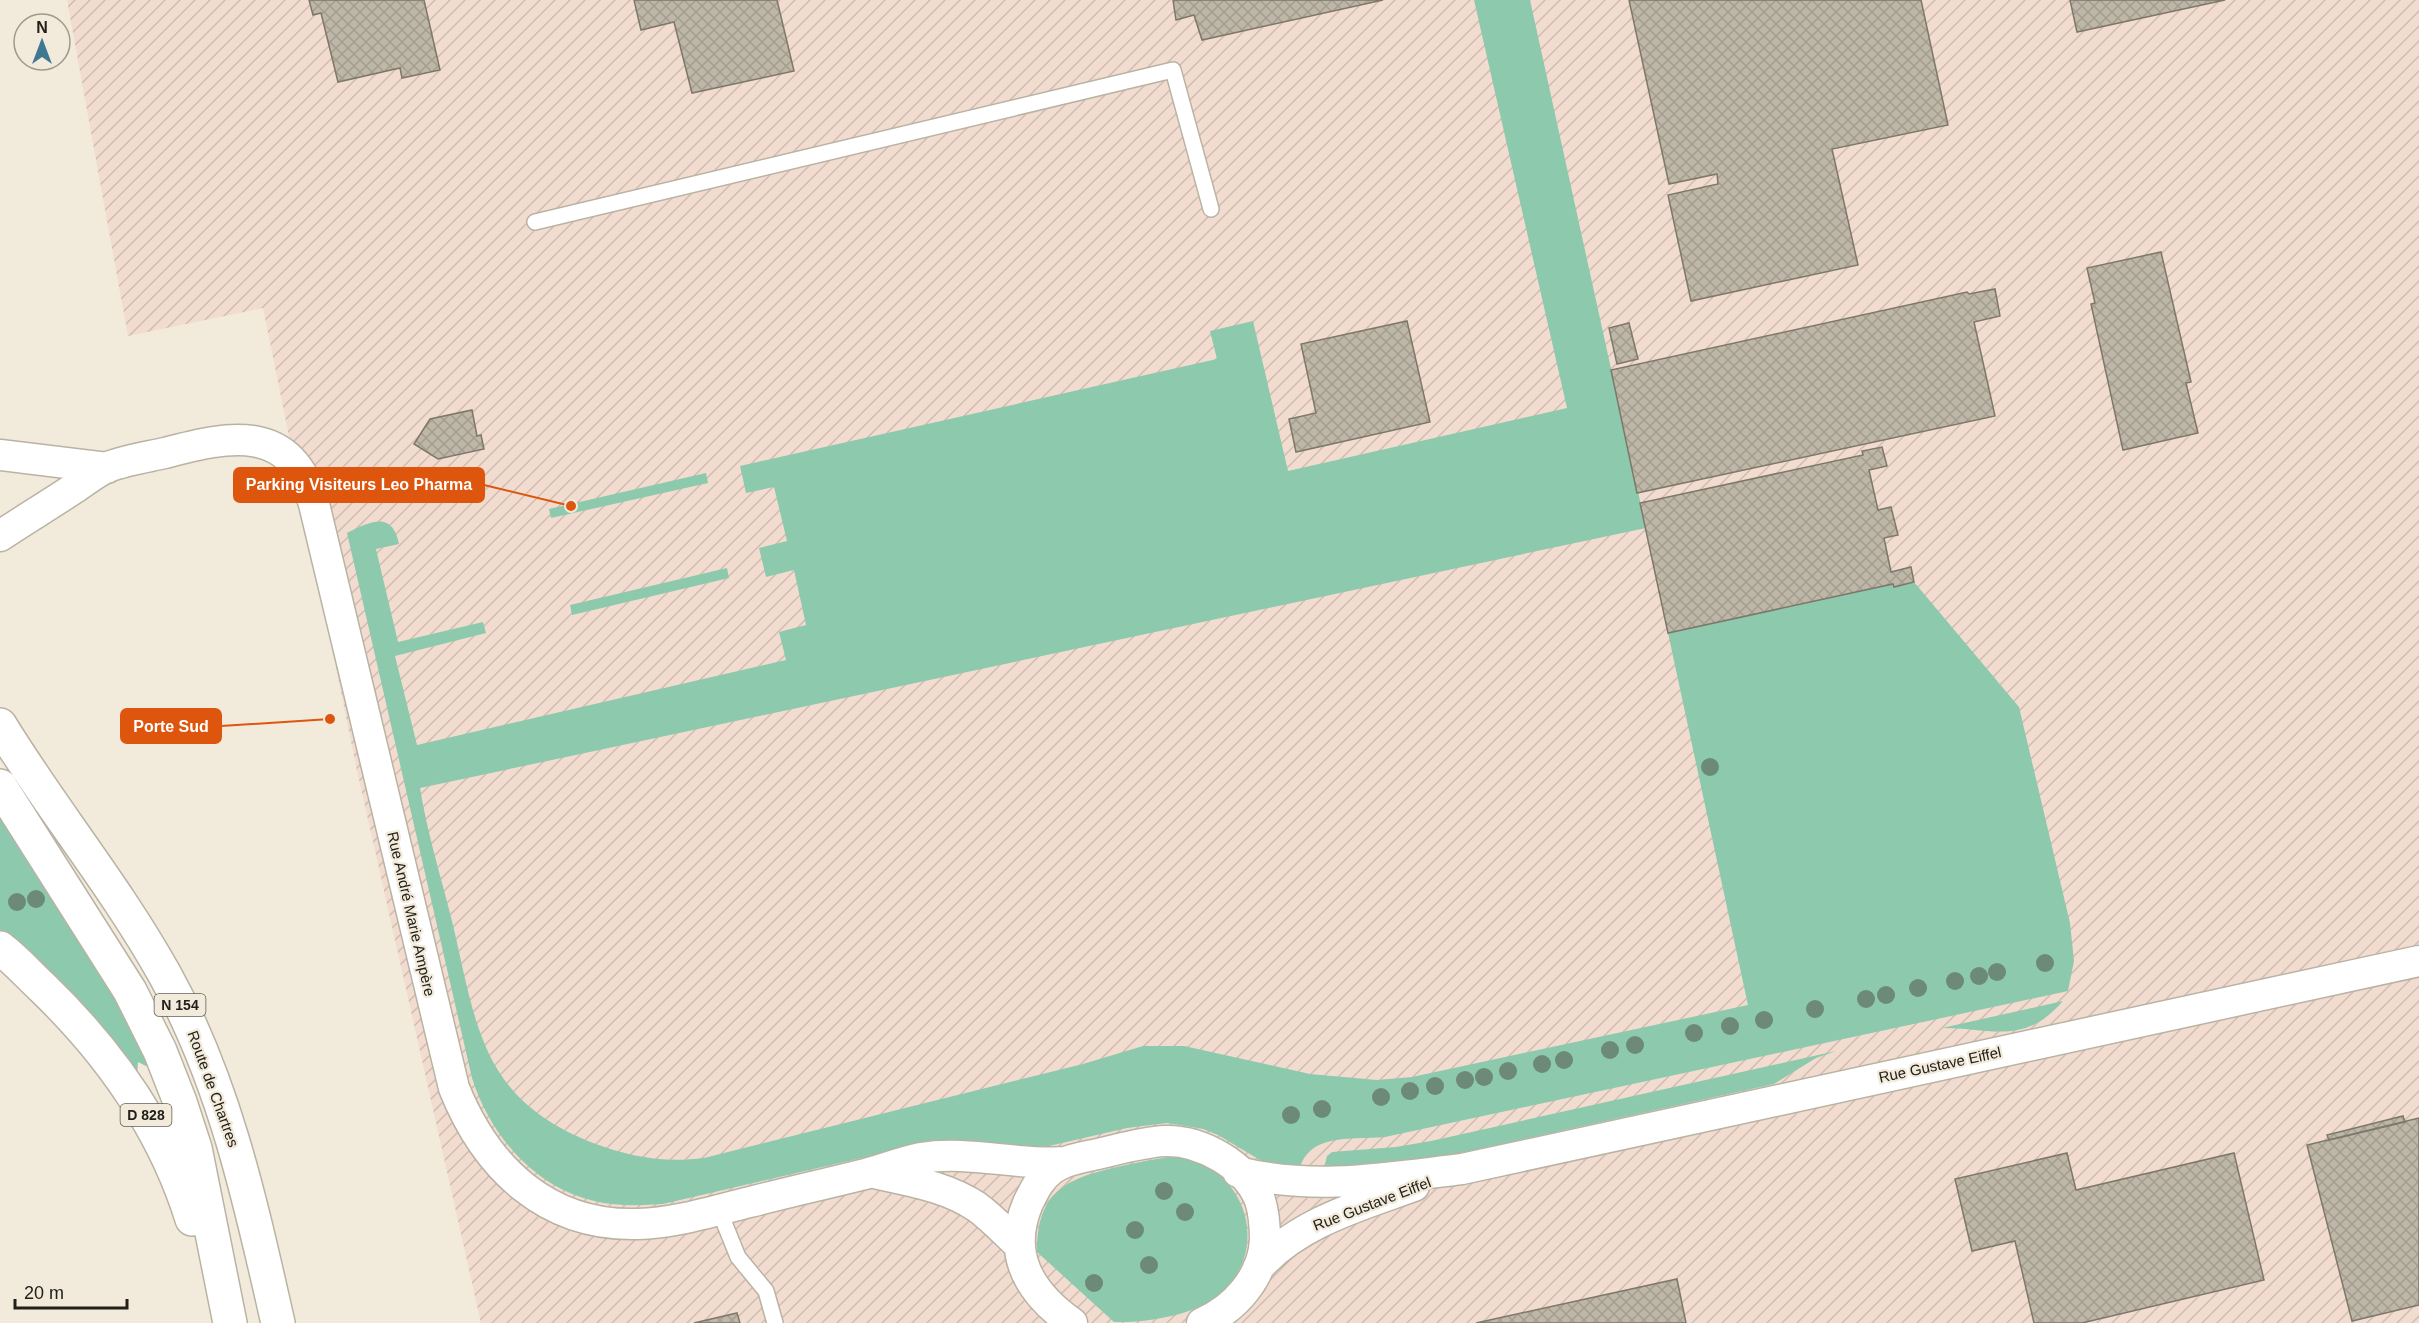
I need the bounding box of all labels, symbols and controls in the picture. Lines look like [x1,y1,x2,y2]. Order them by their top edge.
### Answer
north arrow [12,12,72,72]
text: N [36,19,48,36]
callout: Parking Visiteurs Leo Pharma [234,468,484,502]
text: Parking Visiteurs Leo Pharma [246,476,472,493]
callout: Porte Sud [121,709,221,743]
text: Porte Sud [133,718,209,735]
street label: Rue André Marie Ampère [384,830,439,998]
road number: N 154 [154,994,206,1016]
street label: Route de Chartres [185,1028,242,1149]
street label: Rue Gustave Eiffel [1877,1043,2003,1086]
road number: D 828 [120,1104,172,1126]
street label: Rue Gustave Eiffel [1311,1173,1433,1234]
scale bar [15,1272,128,1310]
text: 20 m [24,1283,64,1303]

